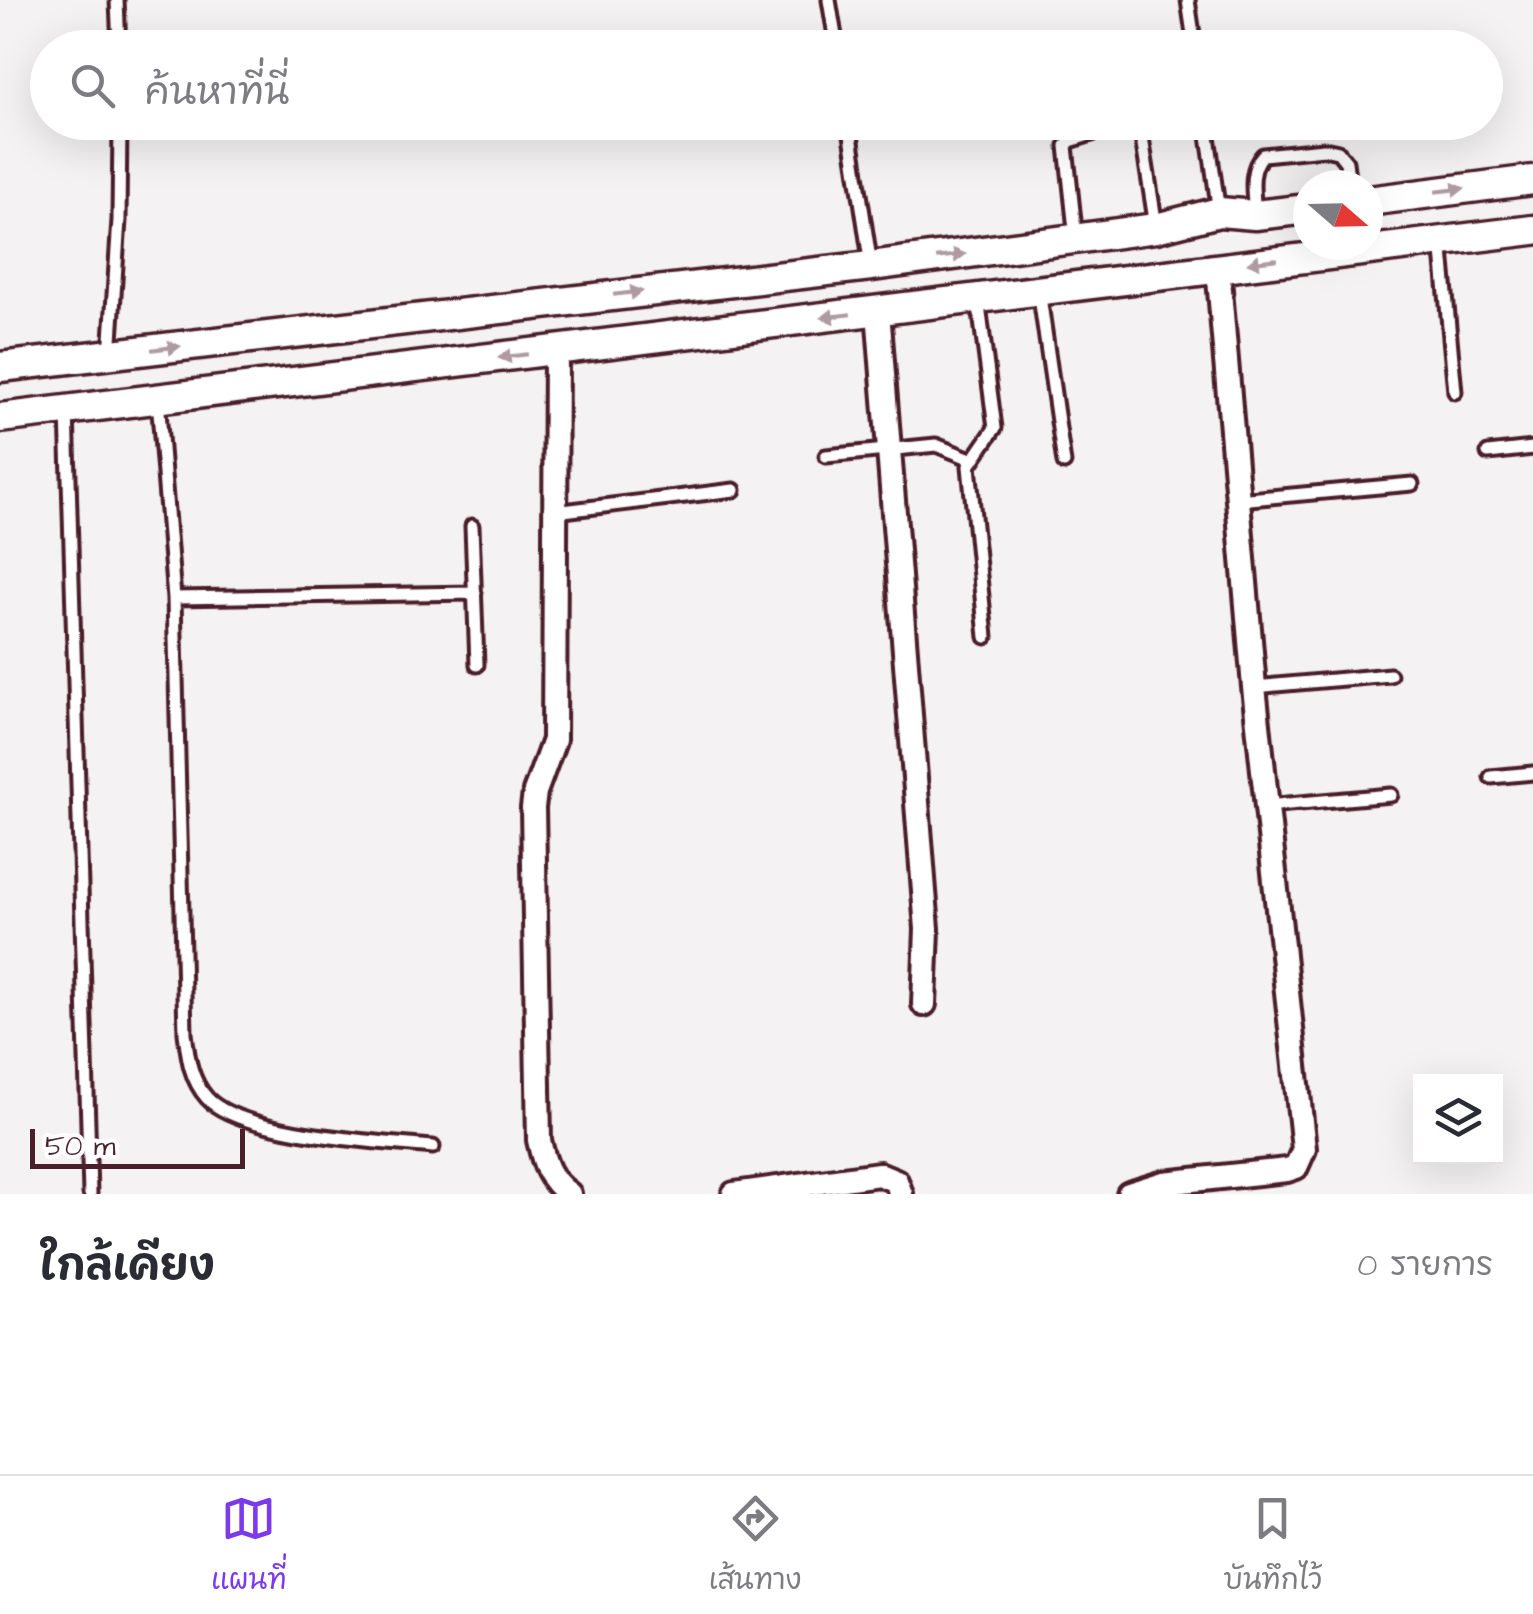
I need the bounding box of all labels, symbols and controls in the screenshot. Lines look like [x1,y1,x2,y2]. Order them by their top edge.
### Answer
search box [30,30,1503,140]
icon: search [65,58,120,113]
text: ค้นหาที่นี่ [145,67,289,119]
north arrow [1293,170,1383,260]
one-way arrow [1435,182,1467,198]
one-way arrow [936,247,967,263]
one-way arrow [1246,253,1278,269]
one-way arrow [613,285,644,301]
one-way arrow [820,309,851,325]
one-way arrow [151,340,183,356]
one-way arrow [497,348,529,364]
map controls [1413,1074,1503,1164]
button: layers [1413,1074,1503,1164]
scale bar [30,1124,245,1168]
text: 50 m [45,1127,116,1166]
text: ใกล้เคียง [40,1238,215,1296]
text: 0 รายการ [1357,1243,1493,1288]
tab: แผนที่ [211,1491,287,1600]
tab: เส้นทาง [709,1491,801,1600]
tab: บันทึกไว้ [1224,1491,1322,1600]

